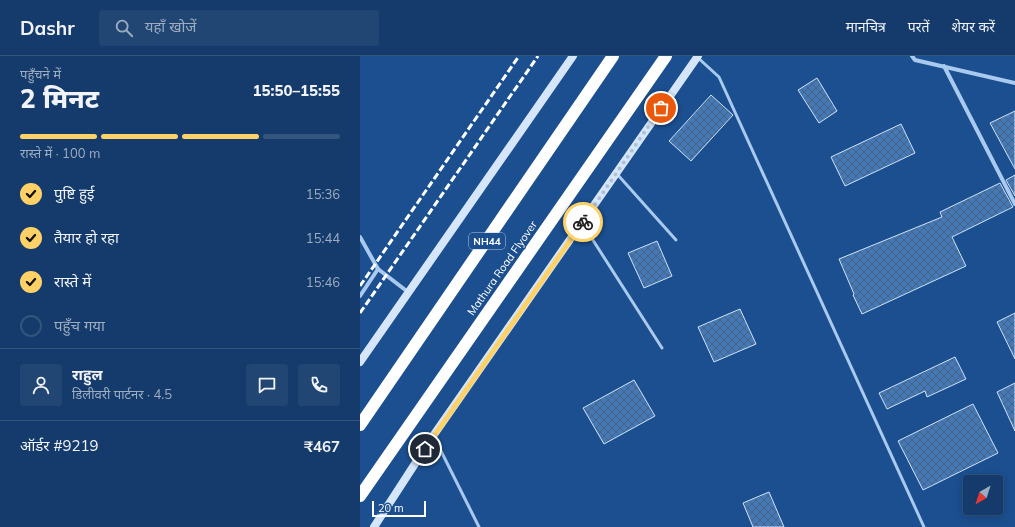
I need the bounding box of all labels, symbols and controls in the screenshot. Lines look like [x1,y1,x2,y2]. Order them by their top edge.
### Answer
search box [99,10,379,46]
text: Dashr [20,16,75,40]
icon: search [113,17,135,39]
text: यहाँ खोजें [145,17,196,36]
text: मानचित्र [846,18,886,36]
text: परतें [908,18,930,36]
text: शेयर करें [952,18,995,36]
text: पहुँचने में [20,66,61,82]
text: 15:50–15:55 [253,81,340,100]
text: 2 मिनट [20,82,99,115]
pin [644,91,678,125]
icon: bag [650,97,672,119]
text: रास्ते में · 100 m [20,145,100,161]
icon: check [20,183,42,205]
text: पुष्टि हुई [54,184,94,203]
text: 15:36 [306,186,340,202]
courier [563,202,603,242]
icon: bike [572,211,594,233]
street label: Mathura Road Flyover [464,218,540,318]
icon: check [20,227,42,249]
text: तैयार हो रहा [54,228,119,247]
text: 15:44 [306,230,340,246]
road number: NH44 [469,233,505,249]
icon: check [20,271,42,293]
text: रास्ते में [54,272,91,291]
text: 15:46 [306,274,340,290]
text: पहुँच गया [54,316,105,335]
button: person [20,364,62,406]
button: chat [246,364,288,406]
button: phone [298,364,340,406]
text: राहुल [72,365,103,384]
text: डिलीवरी पार्टनर · 4.5 [72,386,172,402]
pin [408,432,442,466]
text: ऑर्डर #9219 [20,436,98,455]
text: ₹467 [304,437,340,456]
icon: home [414,438,436,460]
north arrow [963,475,1003,515]
map controls [963,475,1003,515]
scale bar [372,499,426,518]
text: 20 m [378,501,404,515]

